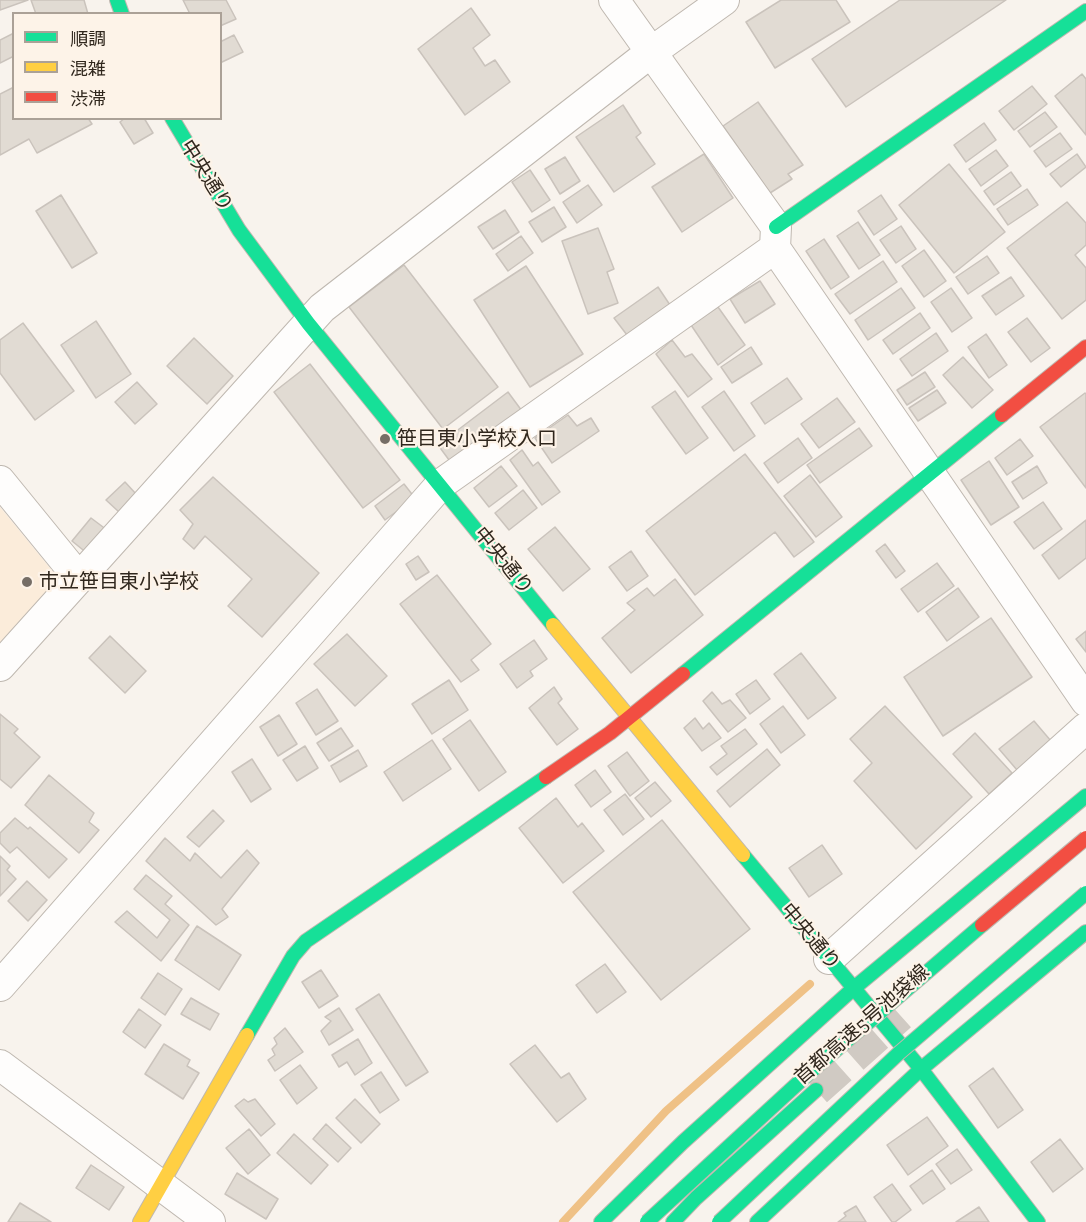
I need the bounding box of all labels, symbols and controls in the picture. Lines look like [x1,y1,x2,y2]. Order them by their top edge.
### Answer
legend [12,12,222,120]
text: 順調 [70,28,106,50]
text: 混雑 [70,58,106,80]
text: 渋滞 [70,88,106,110]
street label: 中央通り [175,136,237,216]
place label: 笹目東小学校入口 [397,427,557,451]
marker: 笹目東小学校入口 [378,432,392,446]
street label: 中央通り [469,522,537,600]
place label: 市立笹目東小学校 [39,570,199,594]
marker: 市立笹目東小学校 [20,575,34,589]
street label: 中央通り [775,899,845,975]
street label: 首都高速5号池袋線 [790,960,934,1090]

